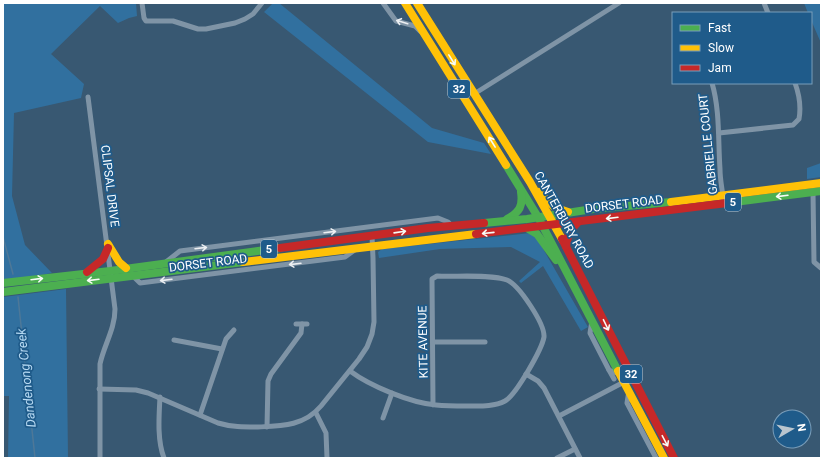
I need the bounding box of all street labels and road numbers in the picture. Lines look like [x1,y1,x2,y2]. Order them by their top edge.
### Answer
road number: 32 [448,80,470,98]
street label: GABRIELLE COURT [696,93,720,195]
street label: CLIPSAL DRIVE [98,144,122,228]
street label: CANTERBURY ROAD [531,169,597,271]
street label: DORSET ROAD [584,192,664,216]
road number: 5 [725,193,741,211]
road number: 5 [261,240,277,258]
street label: DORSET ROAD [168,251,248,275]
street label: KITE AVENUE [415,305,431,378]
road number: 32 [620,365,642,383]

